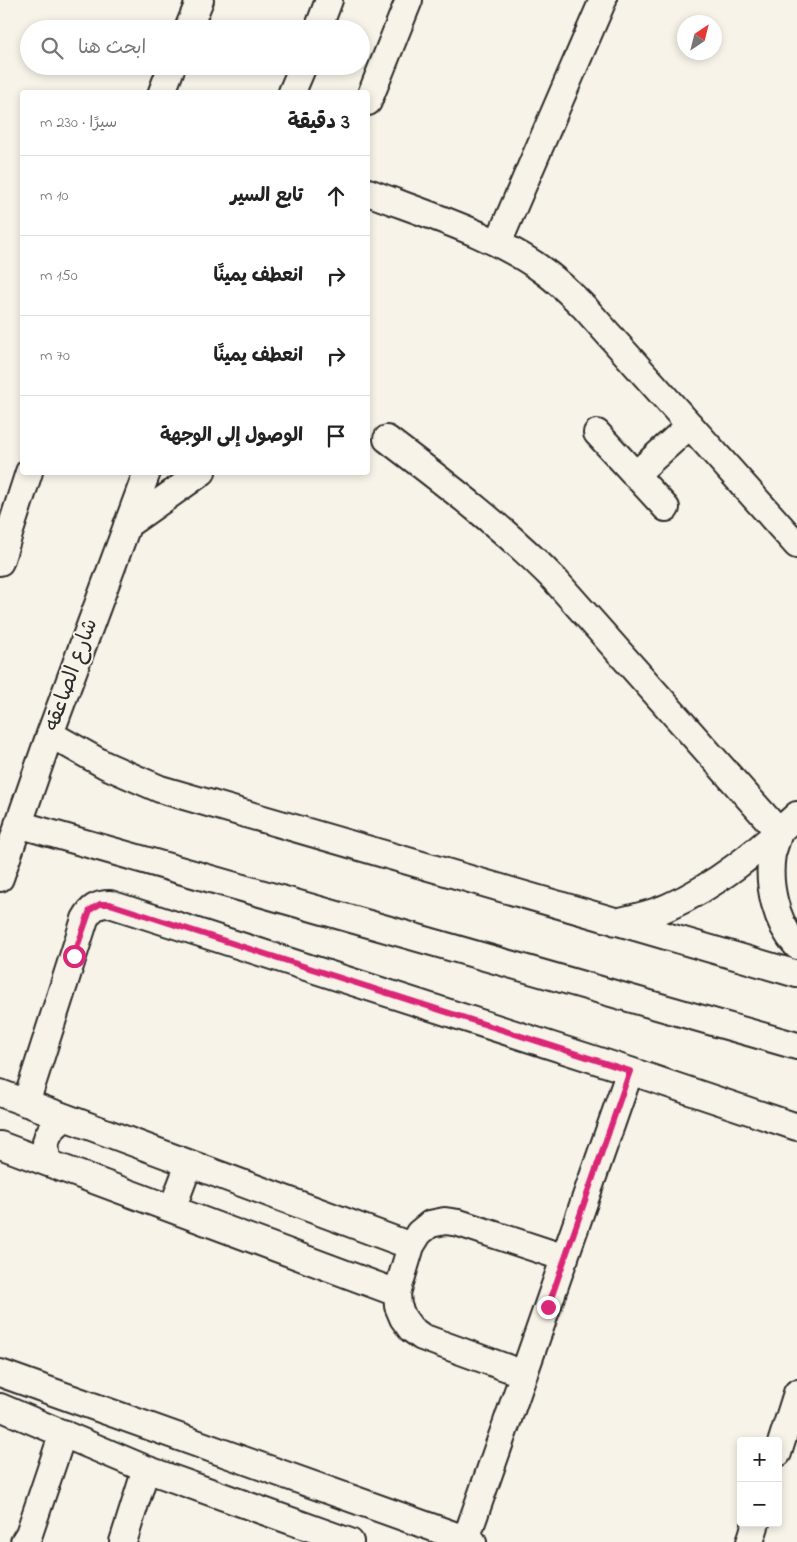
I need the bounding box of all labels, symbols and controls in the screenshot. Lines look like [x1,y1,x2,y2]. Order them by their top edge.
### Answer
north arrow [677,15,722,60]
search box [20,20,370,75]
icon: search [38,34,66,62]
text: ابحث هنا [78,35,146,62]
text: 3 دقيقة [288,108,350,138]
text: سيرًا · 230 m [40,111,117,135]
icon: ahead [322,182,350,210]
text: تابع السير [231,183,303,210]
text: 10 m [40,184,68,208]
icon: right [322,262,350,290]
text: انعطف يمينًا [213,263,303,290]
text: 150 m [40,264,78,288]
icon: right [322,342,350,370]
text: انعطف يمينًا [213,343,303,370]
text: 70 m [40,344,70,368]
icon: arrive [322,422,350,450]
text: الوصول إلى الوجهة [160,423,303,450]
street label: شارع الصاعقه [38,615,106,735]
route start [63,945,86,968]
route end [537,1296,560,1319]
map controls [737,1437,782,1527]
button: + [737,1437,782,1482]
button: − [737,1482,782,1527]

